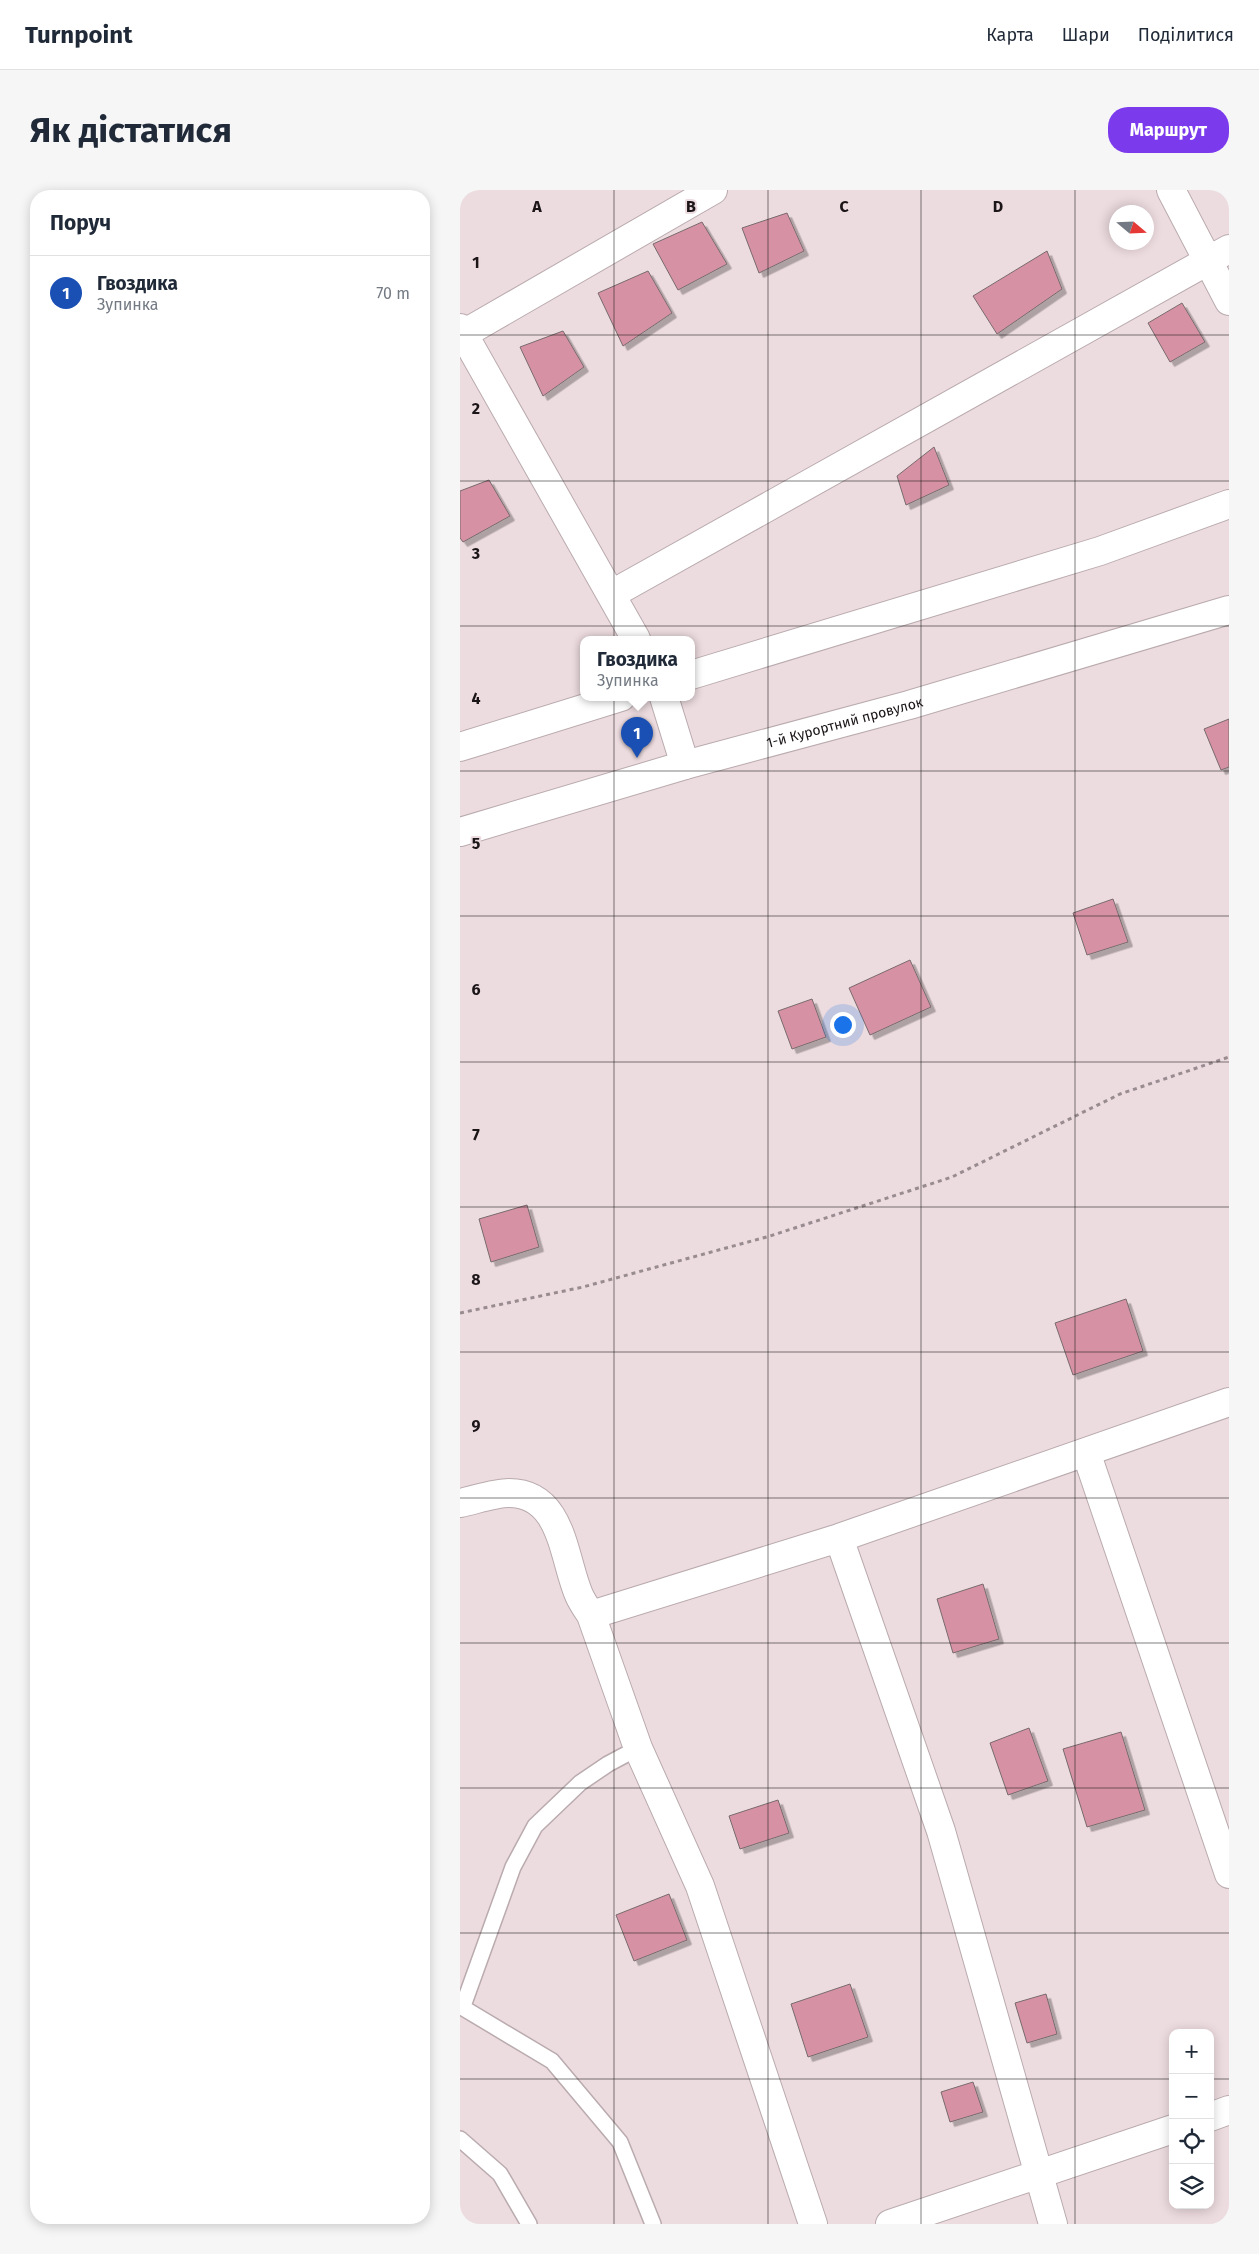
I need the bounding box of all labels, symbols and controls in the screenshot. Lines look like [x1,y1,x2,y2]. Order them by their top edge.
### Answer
text: Turnpoint [25,21,132,49]
text: Карта [986,24,1034,46]
text: Шари [1062,24,1110,46]
text: Поділитися [1138,24,1234,46]
button: Маршрут [1108,107,1229,153]
text: Як дістатися [30,109,232,151]
text: A [531,197,542,216]
text: B [686,197,696,216]
text: C [839,197,849,216]
text: D [993,197,1003,216]
north arrow [1109,205,1154,250]
text: Поруч [50,210,111,236]
text: 1 [472,253,480,272]
text: Гвоздика [97,272,178,295]
text: 1 [62,284,70,303]
text: 70 m [376,284,410,303]
text: Зупинка [97,295,159,314]
text: 2 [472,399,480,418]
text: 3 [471,544,480,563]
popup [580,636,695,701]
text: Гвоздика [597,648,678,671]
text: Зупинка [597,671,659,690]
text: 4 [471,689,481,708]
street label: 1-й Курортний провулок [765,693,926,752]
pin: 1 [621,717,653,758]
text: 5 [472,834,481,853]
text: 6 [471,980,481,999]
your location [830,1012,856,1038]
text: 7 [472,1125,480,1144]
text: 8 [471,1270,481,1289]
text: 9 [472,1416,481,1435]
map controls [1169,2029,1214,2209]
button: + [1169,2029,1214,2074]
button: − [1169,2074,1214,2119]
button: locate [1169,2119,1214,2164]
button: layers [1169,2164,1214,2209]

